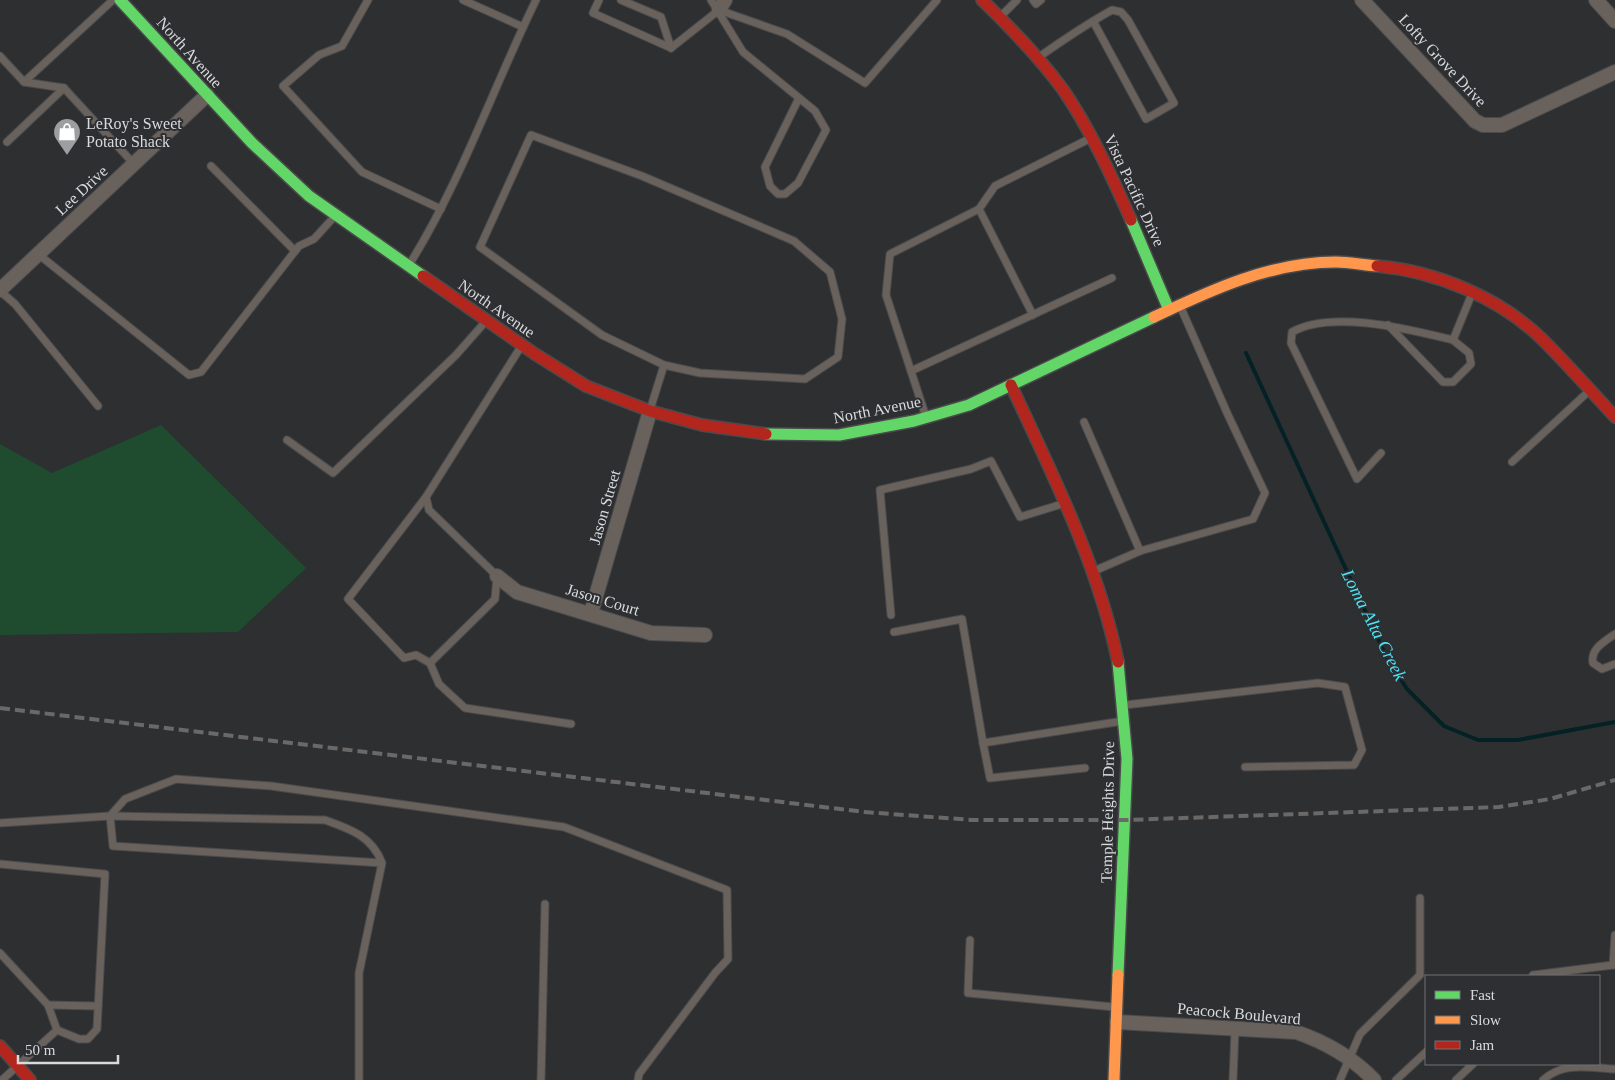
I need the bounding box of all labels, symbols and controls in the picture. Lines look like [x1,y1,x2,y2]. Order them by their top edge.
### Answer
street label: Lofty Grove Drive [1395,11,1490,111]
street label: North Avenue [154,14,226,91]
place label: LeRoy's Sweet Potato Shack [86,115,182,150]
shop icon: LeRoy's Sweet Potato Shack [52,117,82,156]
street label: Vista Pacific Drive [1101,131,1168,249]
street label: Lee Drive [52,162,111,219]
street label: North Avenue [455,276,538,341]
street label: North Avenue [832,393,922,426]
street label: Jason Street [586,467,623,546]
water label: Loma Alta Creek [1337,565,1411,685]
street label: Jason Court [564,580,642,619]
street label: Temple Heights Drive [1098,741,1118,883]
legend [1425,975,1600,1065]
text: Fast [1470,987,1496,1003]
street label: Peacock Boulevard [1176,1000,1301,1027]
text: Slow [1470,1012,1501,1028]
scale bar [18,1032,118,1064]
text: Jam [1470,1037,1494,1053]
text: 50 m [25,1042,56,1058]

